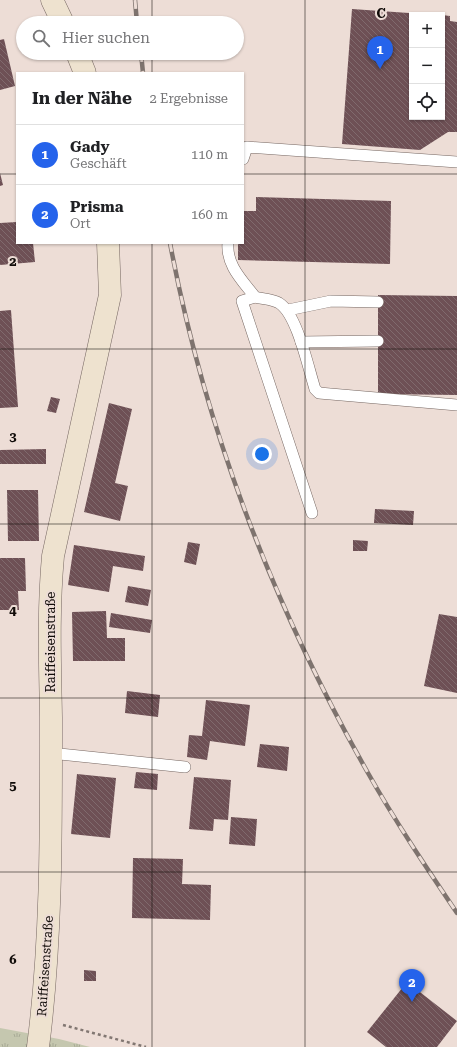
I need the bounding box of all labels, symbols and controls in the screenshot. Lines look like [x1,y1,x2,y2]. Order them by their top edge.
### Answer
text: C [376,6,386,21]
map controls [409,12,445,120]
button: + [409,12,445,48]
search box [16,16,244,60]
icon: search [30,27,52,49]
text: Hier suchen [62,29,150,47]
pin: 1 [367,36,393,69]
button: − [409,48,445,84]
button: locate [409,84,445,120]
text: In der Nähe [32,88,132,108]
text: 2 Ergebnisse [150,91,228,106]
text: Gady [70,138,110,156]
text: 1 [41,147,49,162]
text: 110 m [191,147,228,162]
text: Geschäft [70,156,127,171]
text: Prisma [70,198,123,216]
text: 2 [41,207,49,222]
text: 160 m [191,207,228,222]
text: Ort [70,216,91,231]
text: 2 [9,254,17,269]
text: 3 [9,429,17,444]
your location [252,444,272,464]
street label: Raiffeisenstraße [43,591,58,693]
text: 4 [9,603,17,618]
text: 5 [9,778,17,793]
street label: Raiffeisenstraße [34,915,56,1017]
text: 6 [9,952,17,967]
pin: 2 [399,969,425,1002]

